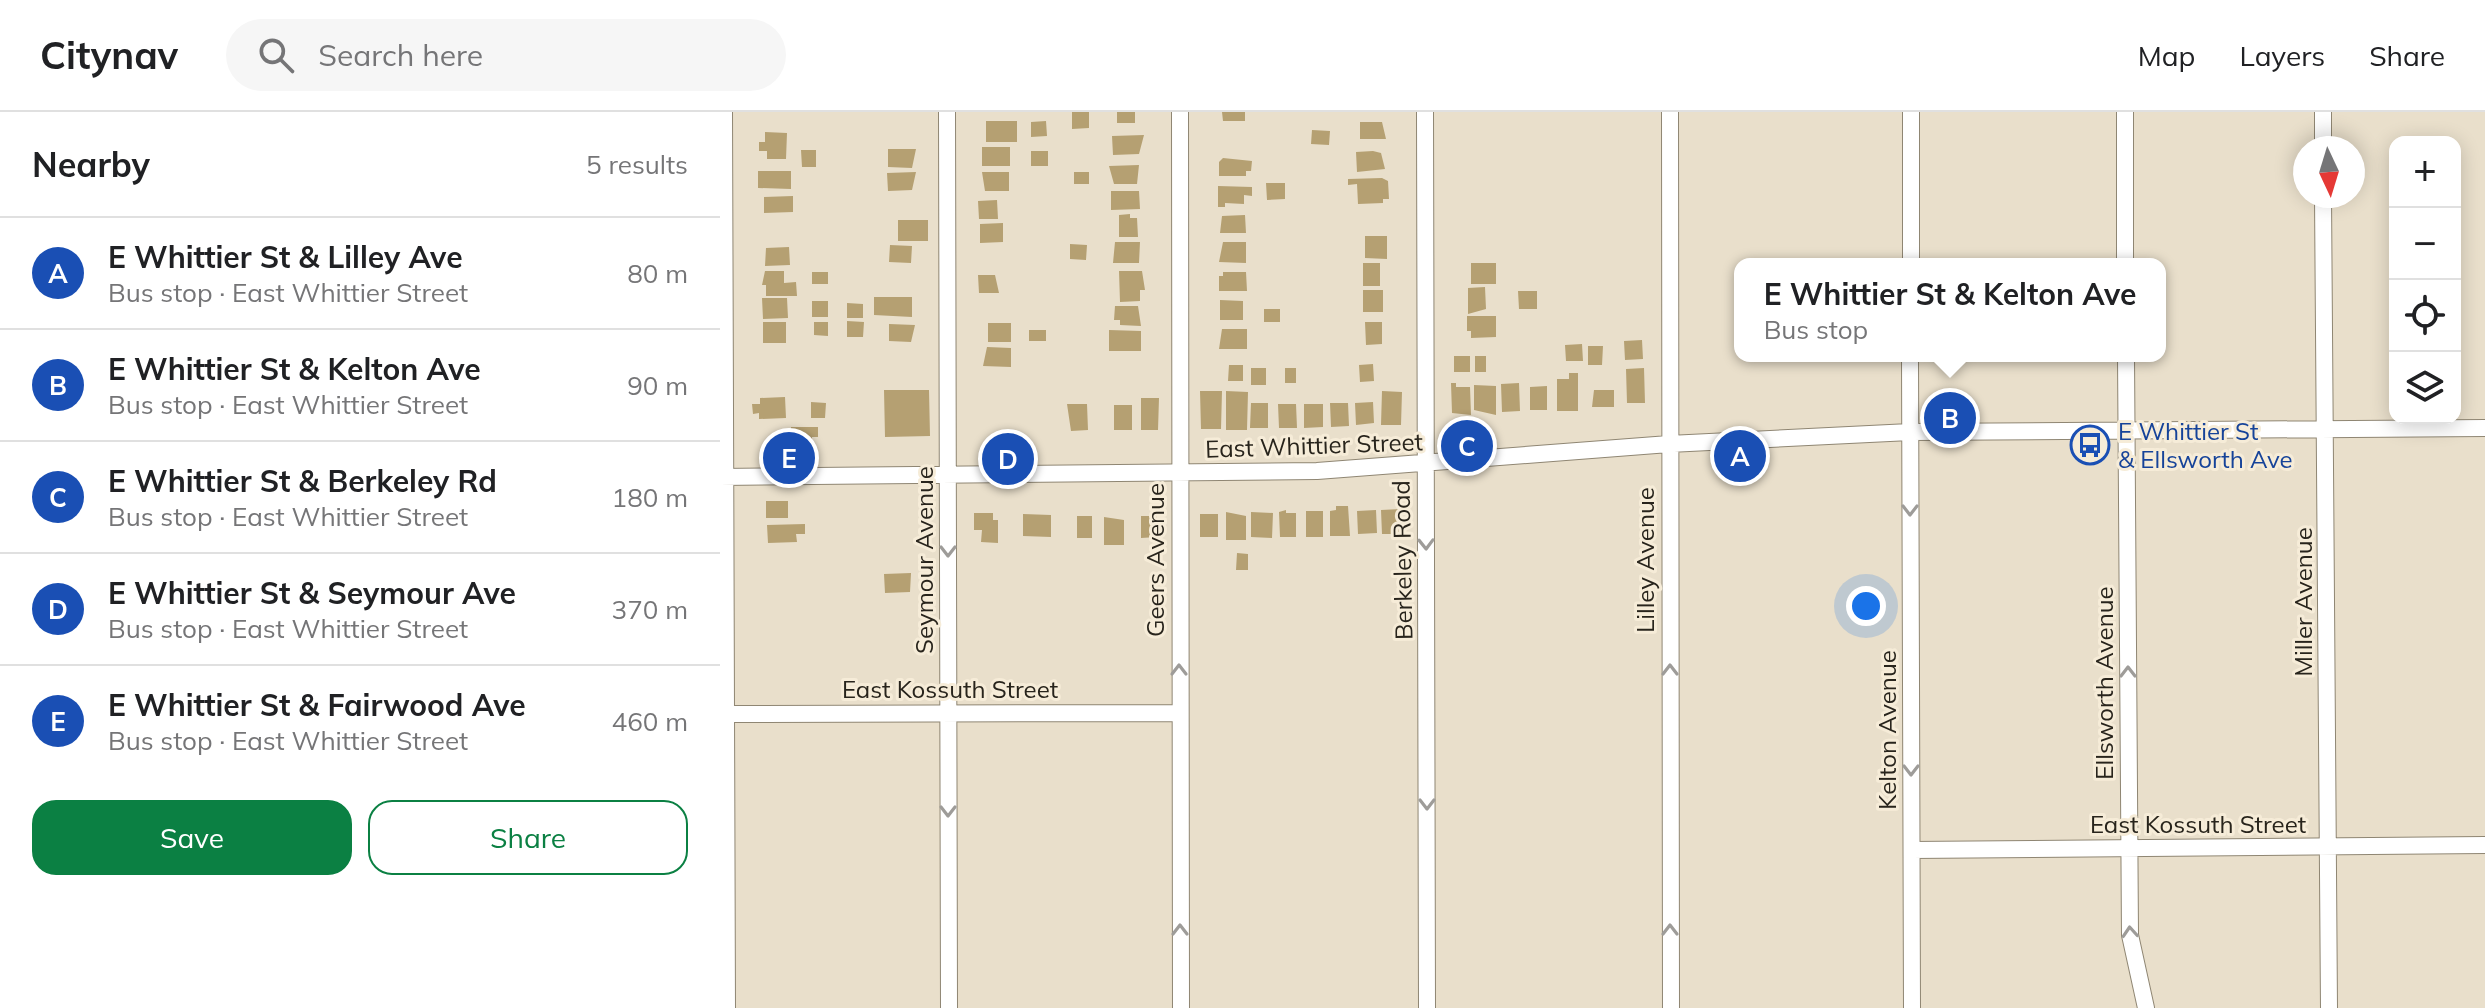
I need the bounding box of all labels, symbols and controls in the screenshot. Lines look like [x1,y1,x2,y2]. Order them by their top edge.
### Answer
search box [226,19,786,91]
text: Citynav [40,31,178,79]
icon: search [254,33,298,77]
text: Search here [318,36,483,74]
text: Map [2138,38,2195,73]
text: Layers [2239,38,2325,73]
text: Share [2369,38,2445,73]
north arrow [2293,136,2365,208]
map controls [2389,136,2461,424]
button: + [2389,136,2461,208]
text: Nearby [32,143,150,186]
text: 5 results [586,148,688,181]
button: − [2389,208,2461,280]
text: E Whittier St & Lilley Ave [108,238,463,276]
text: A [48,257,68,290]
text: 80 m [627,257,688,290]
popup [1734,258,2166,362]
text: E Whittier St & Kelton Ave [1764,275,2136,313]
text: Bus stop · East Whittier Street [108,276,468,309]
button: locate [2389,280,2461,352]
text: Bus stop [1764,313,1868,346]
text: E Whittier St & Kelton Ave [108,350,481,388]
button: layers [2389,352,2461,424]
text: B [49,369,67,402]
text: 90 m [627,369,688,402]
text: Bus stop · East Whittier Street [108,388,468,421]
pin: B [1924,388,1976,448]
pin: C [1441,416,1493,476]
place label: E Whittier St & Ellsworth Ave [2118,416,2293,474]
bus stop icon: E Whittier St & Ellsworth Ave [2069,424,2111,466]
street label: East Whittier Street [1205,426,1423,464]
pin: A [1714,426,1766,486]
pin: E [763,428,815,488]
pin: D [982,429,1034,489]
text: E Whittier St & Berkeley Rd [108,462,497,500]
street label: Seymour Avenue [909,466,939,654]
street label: Berkeley Road [1386,480,1418,640]
text: C [49,481,67,514]
text: 180 m [612,481,688,514]
street label: Geers Avenue [1140,483,1170,637]
street label: Lilley Avenue [1630,487,1660,633]
text: Bus stop · East Whittier Street [108,500,468,533]
one-way arrow [1901,504,1919,517]
street label: Miller Avenue [2288,527,2318,677]
one-way arrow [1417,538,1435,551]
one-way arrow [939,545,957,558]
text: E Whittier St & Seymour Ave [108,574,516,612]
your location [1846,586,1886,626]
street label: Ellsworth Avenue [2089,586,2119,780]
text: D [48,593,68,626]
text: 370 m [612,593,688,626]
text: Bus stop · East Whittier Street [108,612,468,645]
street label: Kelton Avenue [1872,650,1902,810]
one-way arrow [1171,663,1188,676]
one-way arrow [1661,663,1679,676]
one-way arrow [2119,665,2137,678]
street label: East Kossuth Street [842,674,1058,704]
text: E Whittier St & Fairwood Ave [108,686,526,724]
text: E [50,705,66,738]
text: 460 m [612,705,688,738]
text: Bus stop · East Whittier Street [108,724,468,757]
one-way arrow [1902,764,1920,777]
one-way arrow [1418,798,1436,811]
button: Save [32,800,352,875]
button: Share [368,800,688,875]
one-way arrow [939,805,957,818]
street label: East Kossuth Street [2090,809,2306,839]
one-way arrow [1171,923,1189,936]
one-way arrow [1661,923,1679,936]
one-way arrow [2122,925,2139,938]

